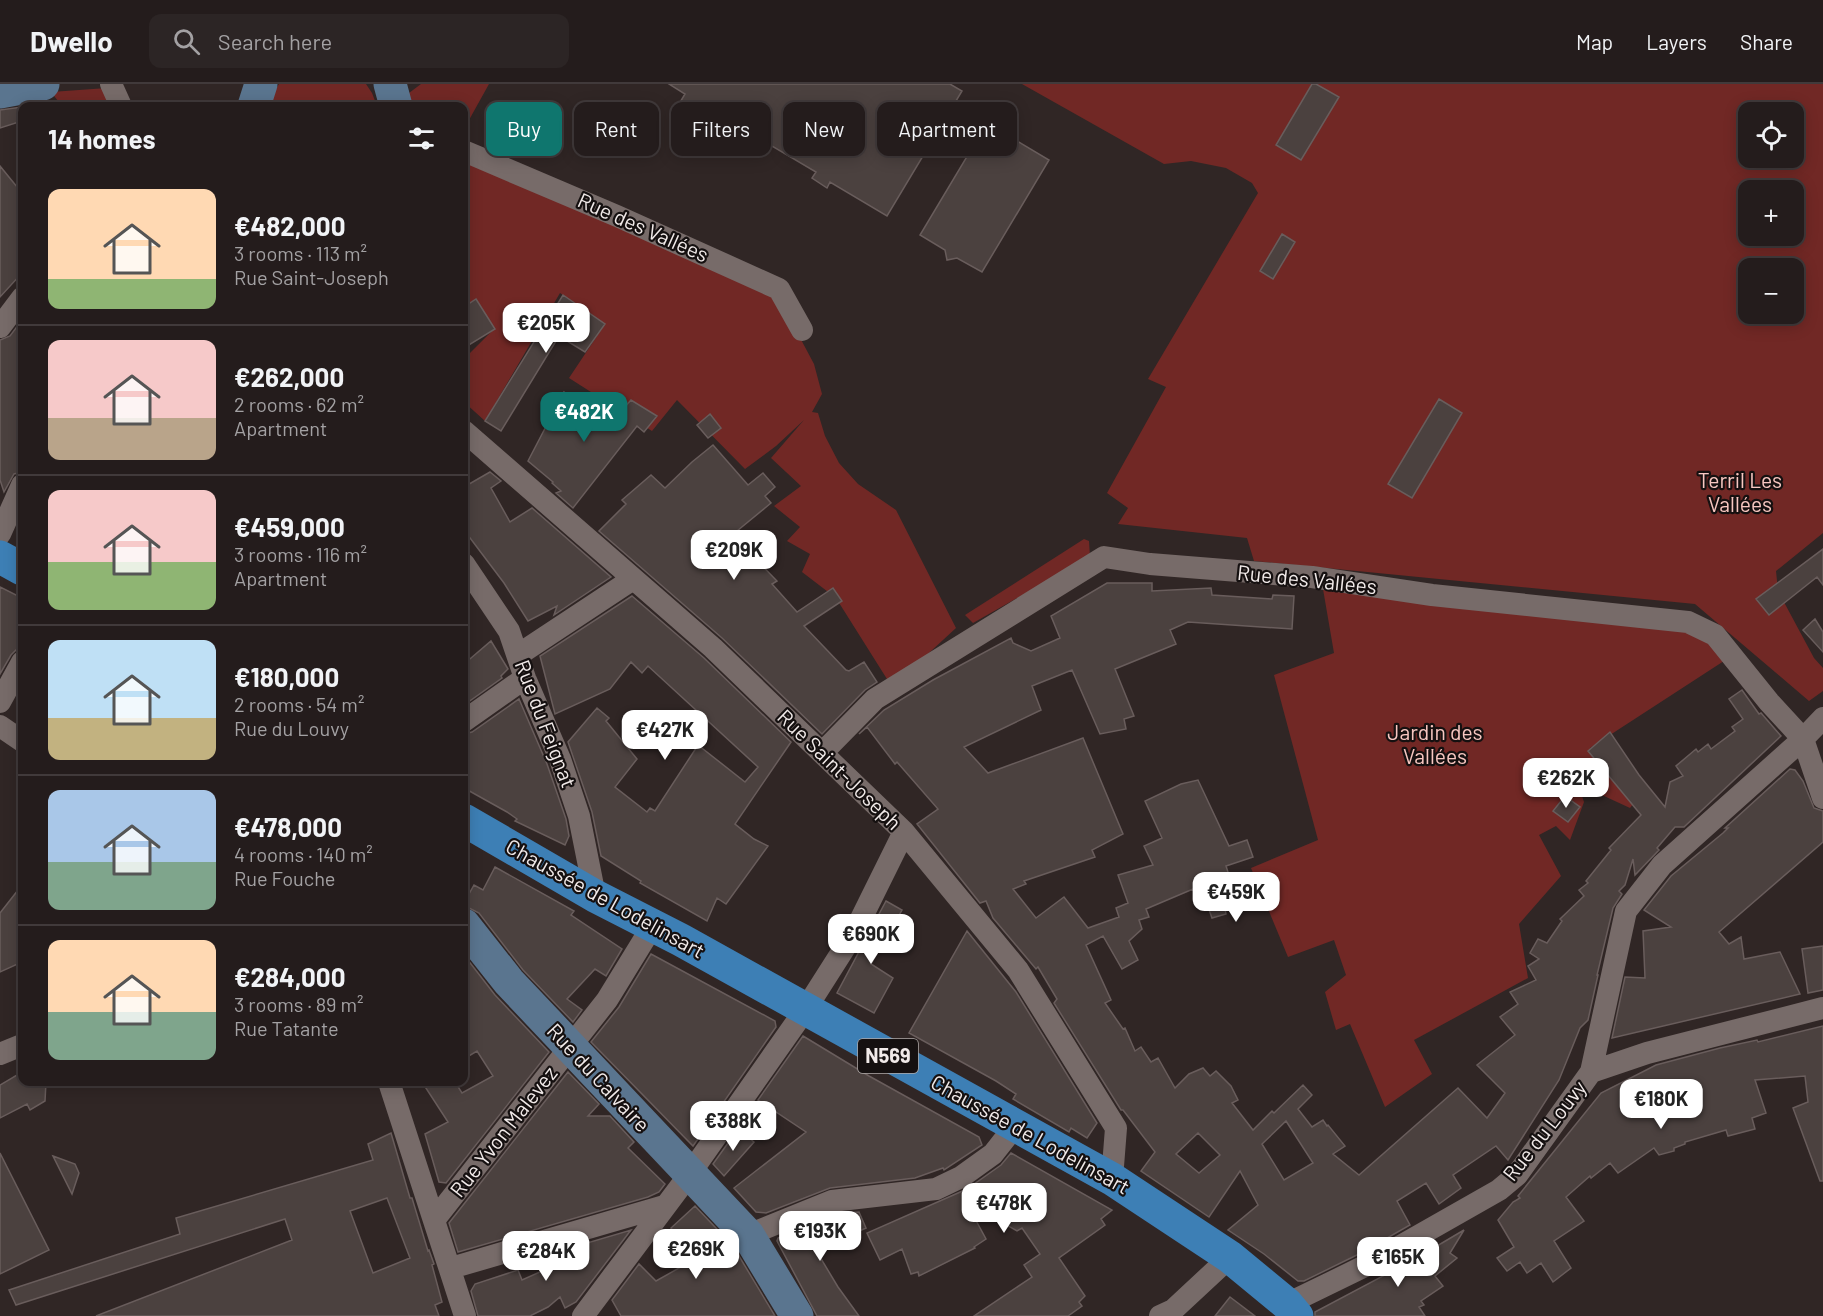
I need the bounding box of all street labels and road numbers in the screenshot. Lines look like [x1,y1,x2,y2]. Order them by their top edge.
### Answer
street label: Rue des Vallées [574,187,713,267]
street label: Rue des Vallées [1236,559,1378,598]
street label: Rue du Feignat [511,656,582,791]
street label: Rue Saint-Joseph [773,703,907,834]
street label: Chaussée de Lodelinsart [502,833,709,963]
street label: Rue du Calvaire [543,1018,656,1136]
road number: N569 [858,1039,918,1073]
street label: Rue Yvon Malevez [444,1061,562,1201]
street label: Chaussée de Lodelinsart [927,1069,1134,1199]
street label: Rue du Louvy [1497,1075,1591,1185]

